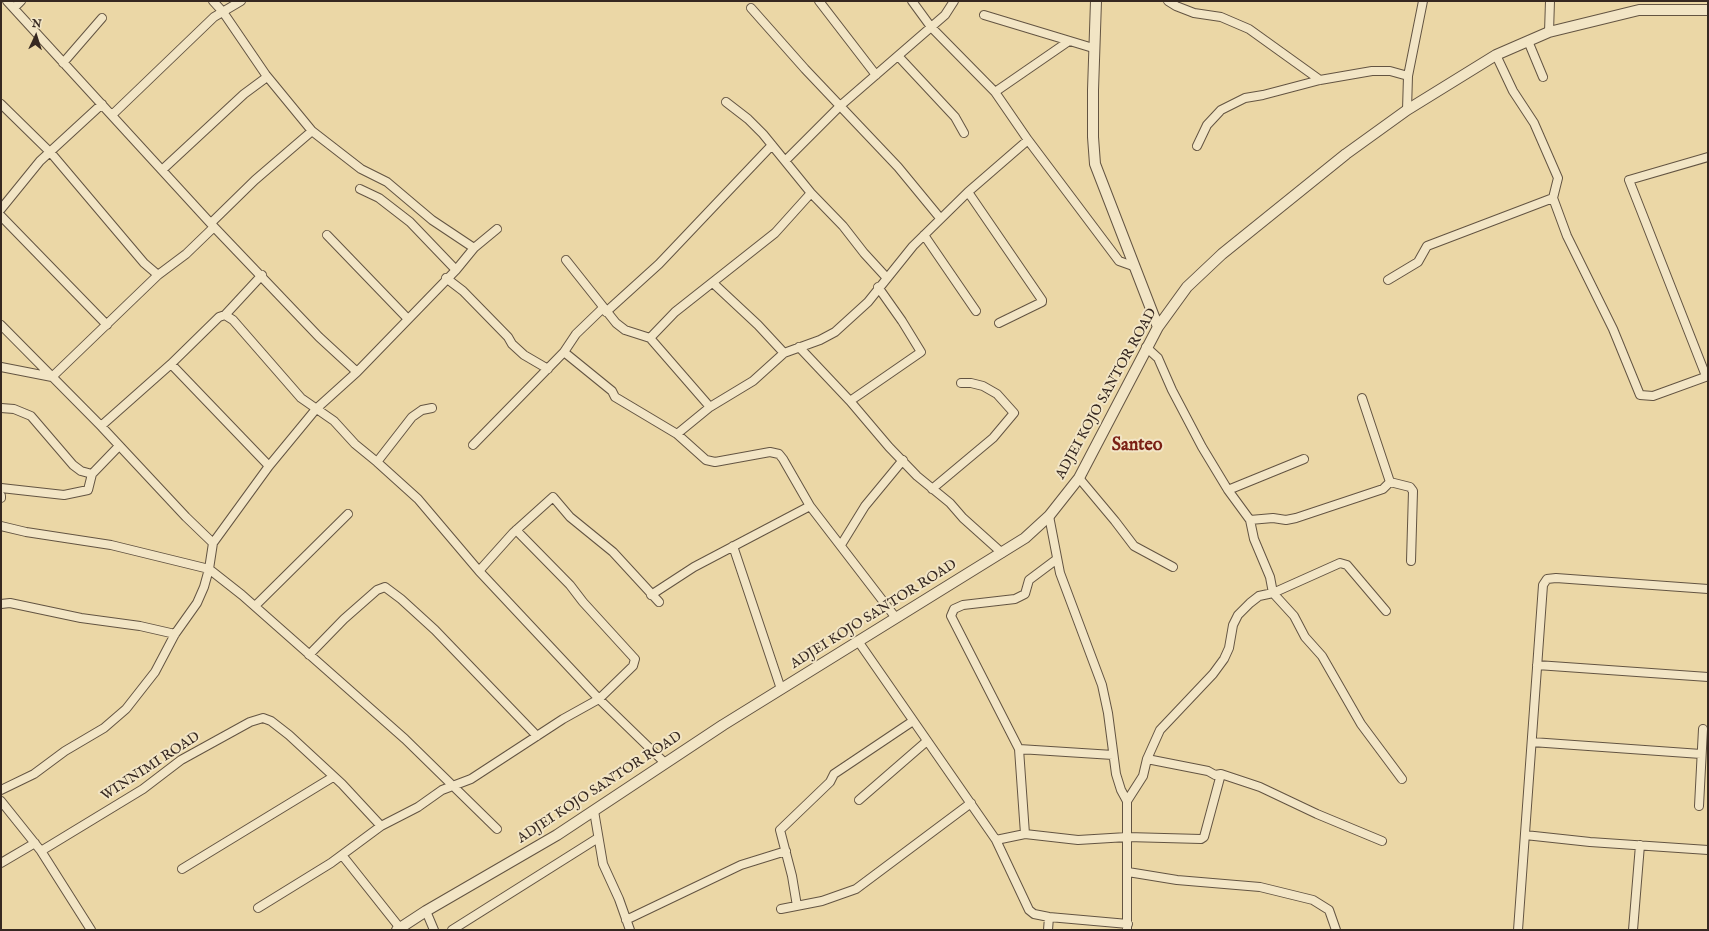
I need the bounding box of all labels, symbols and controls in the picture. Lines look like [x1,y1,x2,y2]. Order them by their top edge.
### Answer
north arrow [16,16,56,56]
text: N [32,17,42,31]
street label: ADJEI KOJO SANTOR ROAD [1053,306,1161,482]
district label: Santeo [1112,435,1162,457]
street label: ADJEI KOJO SANTOR ROAD [788,557,960,673]
street label: ADJEI KOJO SANTOR ROAD [515,728,685,848]
street label: WINNIMI ROAD [99,729,203,805]

